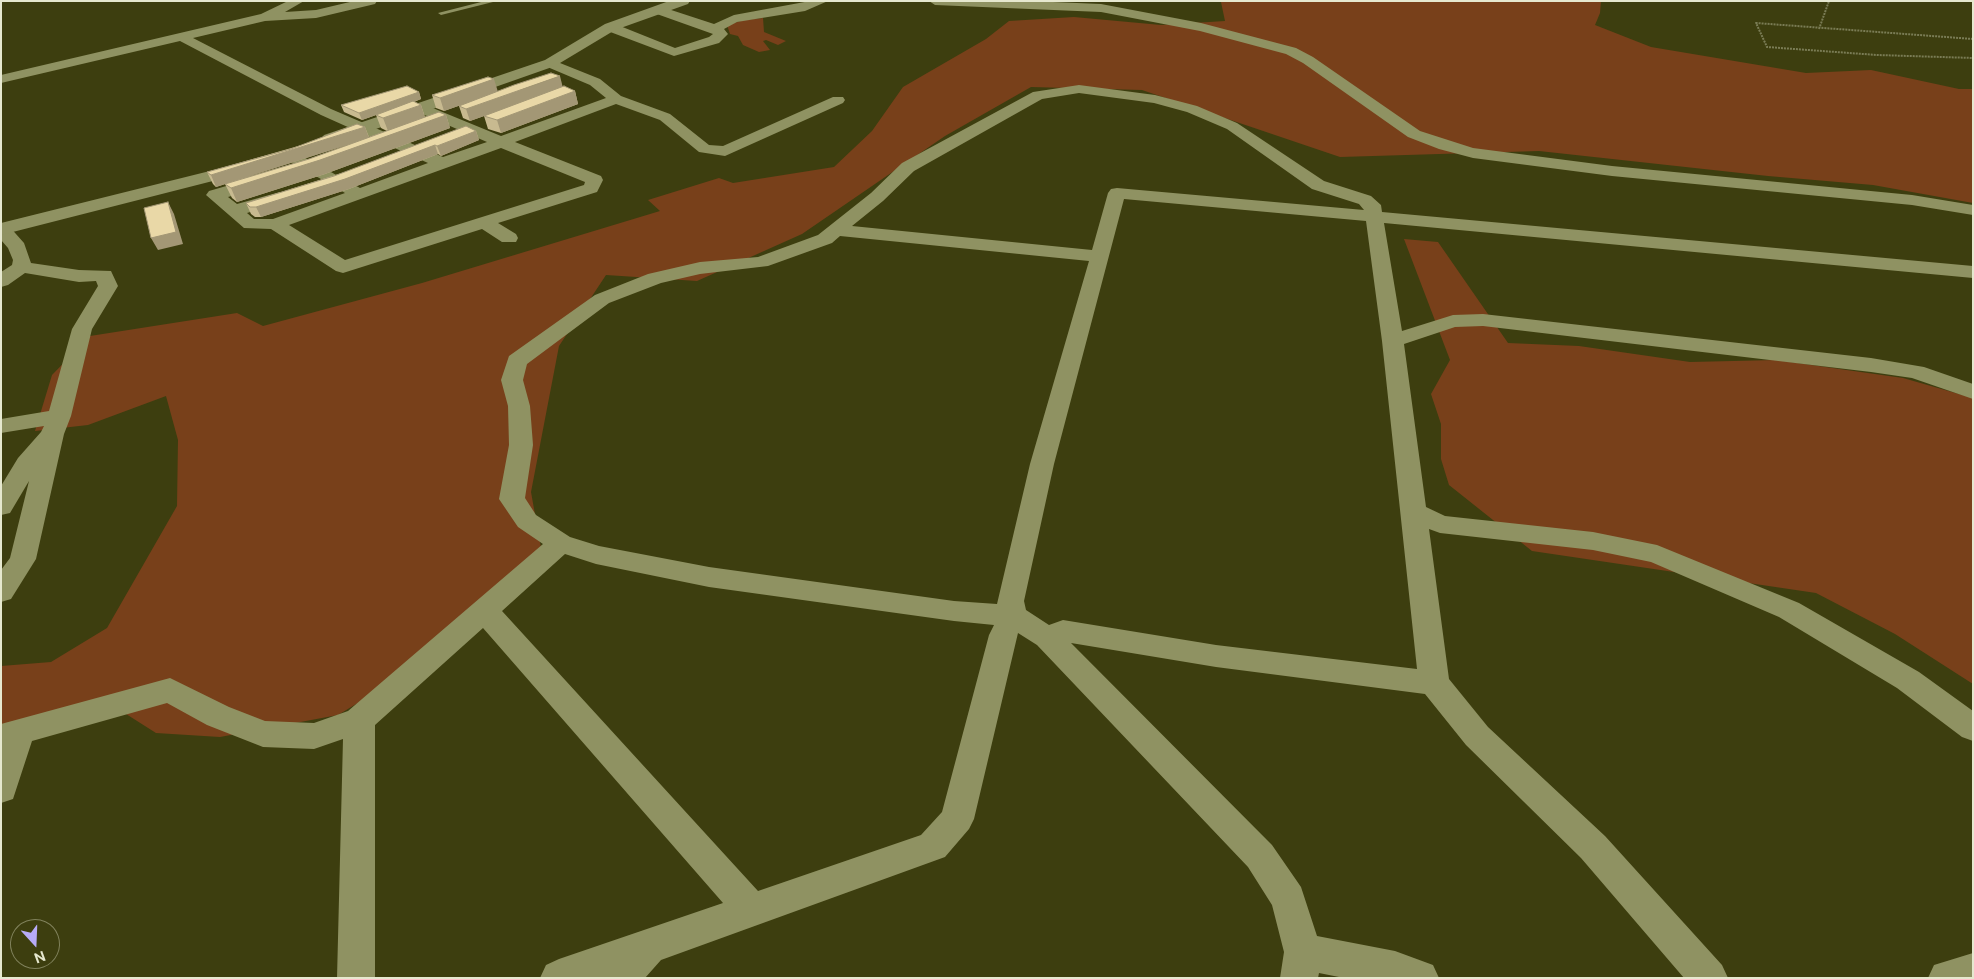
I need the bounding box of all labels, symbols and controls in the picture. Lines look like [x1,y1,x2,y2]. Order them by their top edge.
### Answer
north arrow [10,919,60,969]
text: N [32,948,48,967]

